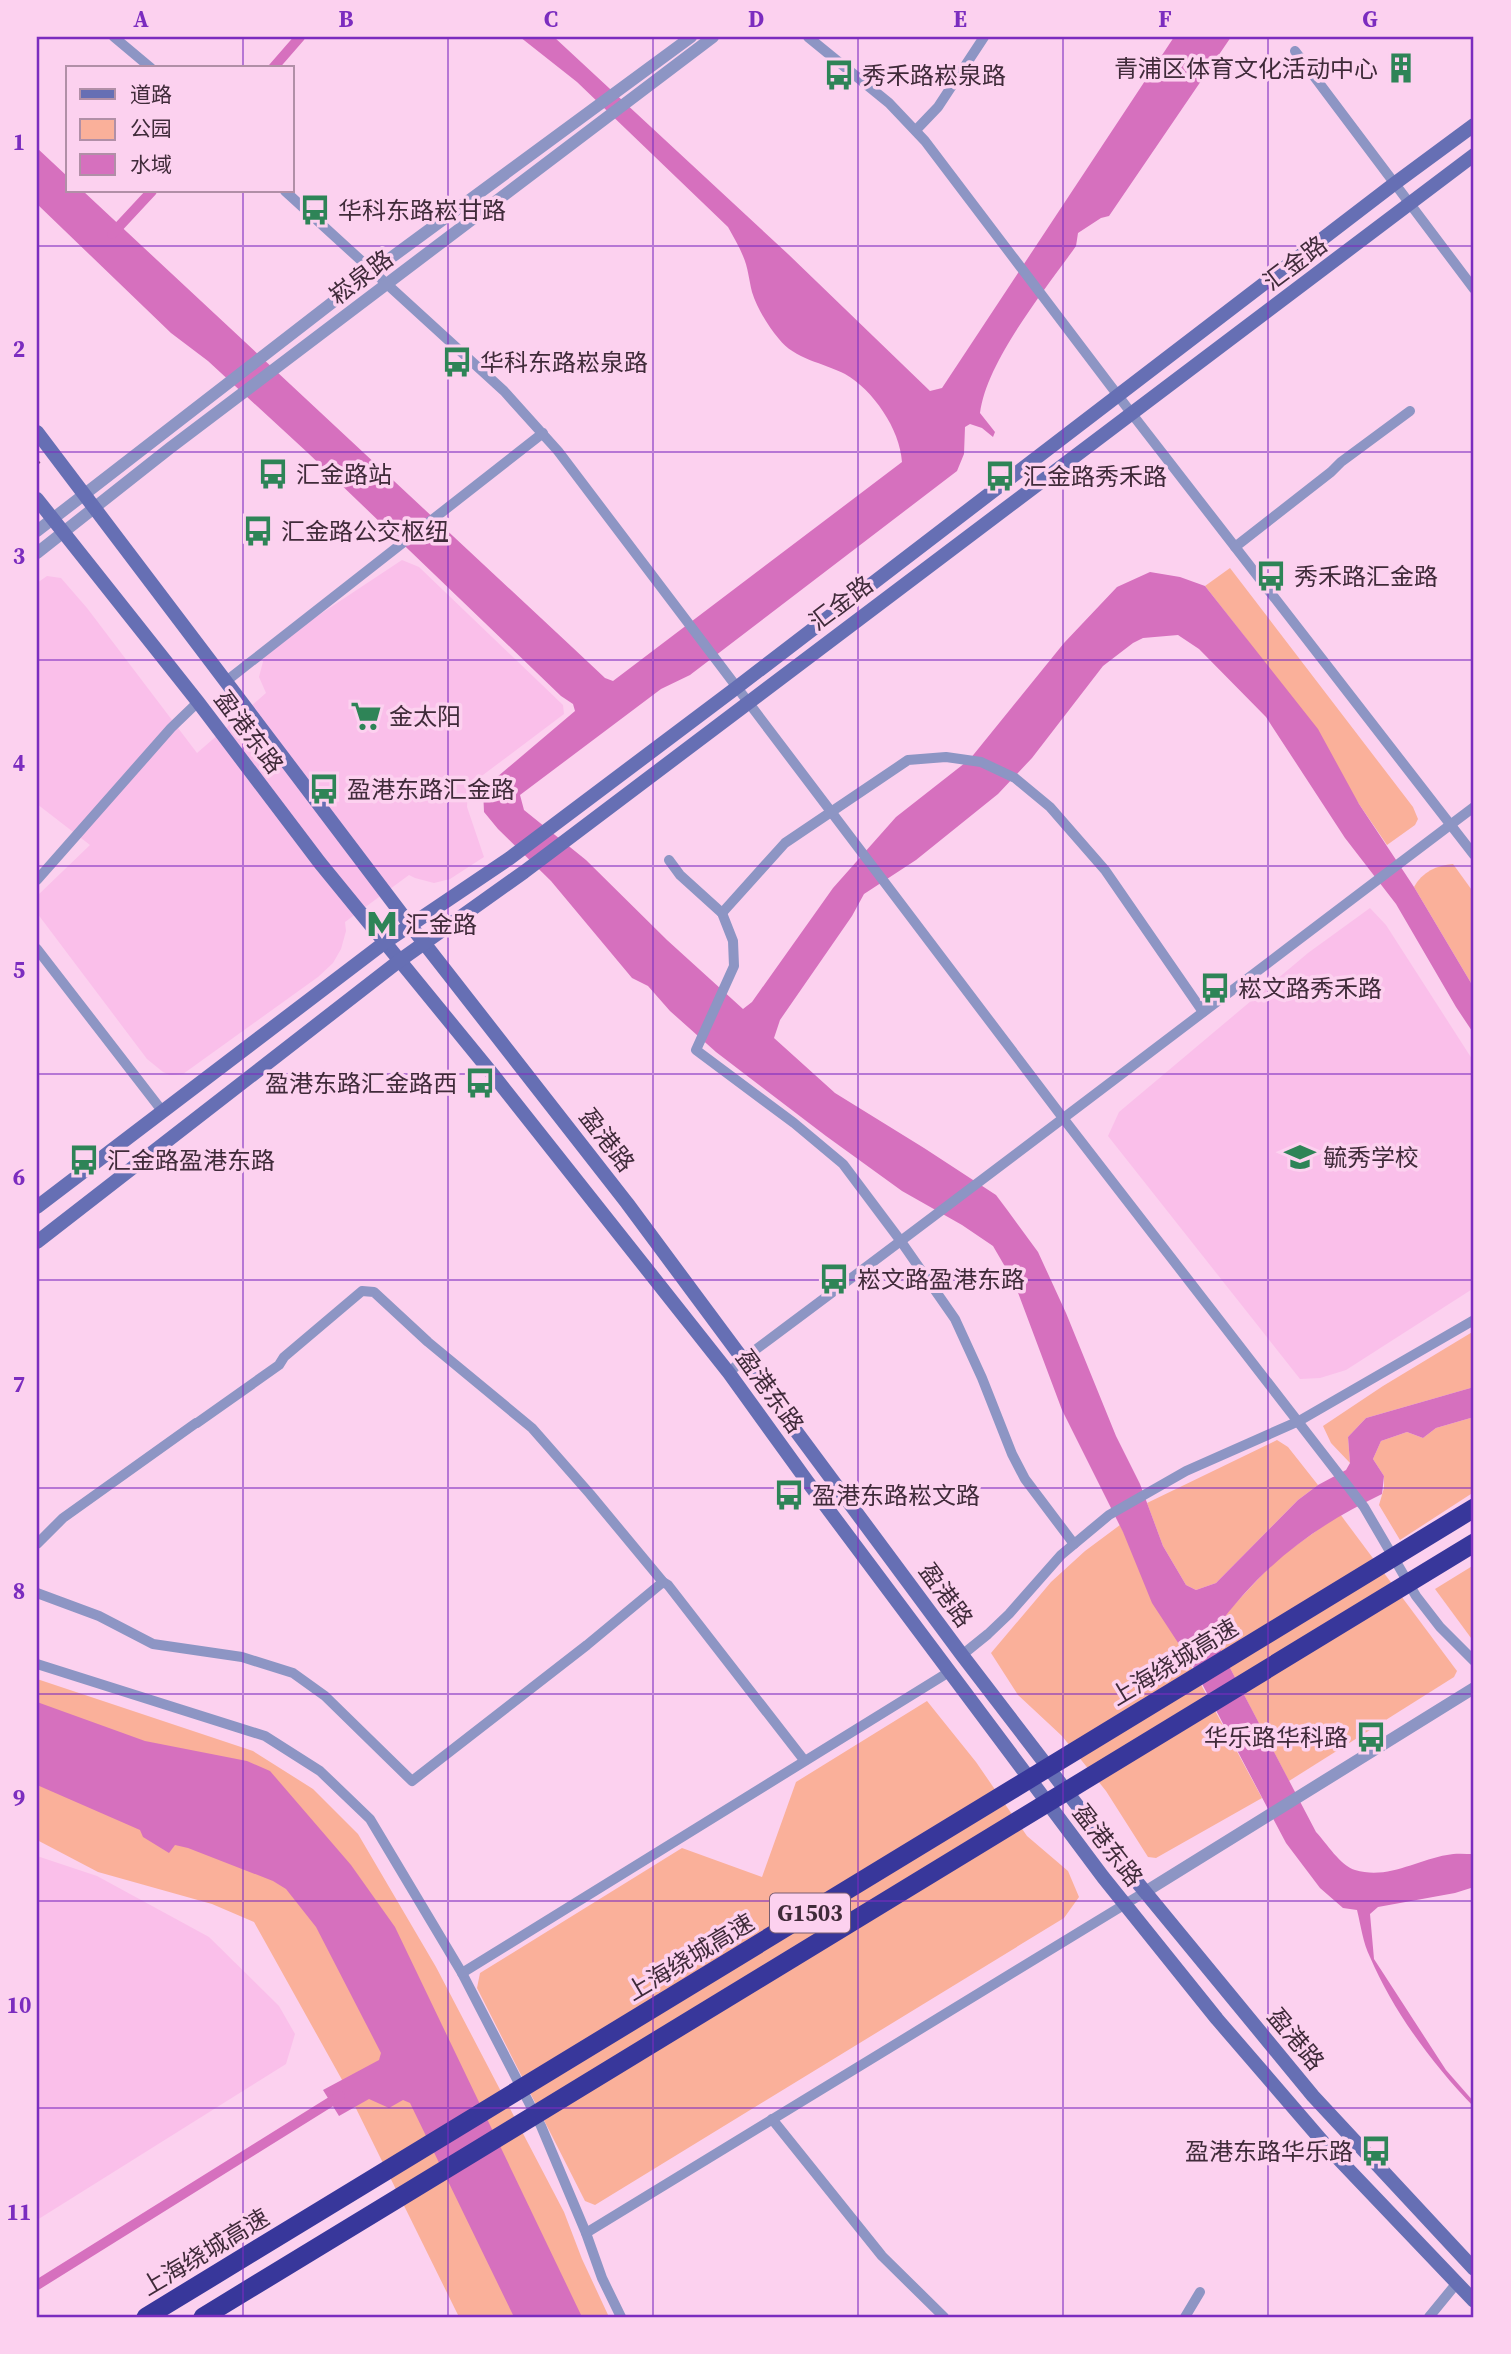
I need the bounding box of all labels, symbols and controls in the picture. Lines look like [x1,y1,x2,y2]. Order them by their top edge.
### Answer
text: A [133,3,149,35]
text: B [339,3,354,35]
text: C [544,3,558,35]
text: D [748,3,764,35]
text: E [953,3,967,35]
text: F [1158,3,1172,35]
text: G [1362,3,1378,35]
building icon: 青浦区体育文化活动中心 [1384,51,1418,85]
place label: 青浦区体育文化活动中心 [1114,52,1378,85]
bus stop icon: 秀禾路崧泉路 [822,58,856,92]
place label: 秀禾路崧泉路 [862,59,1006,92]
legend [66,66,294,192]
text: 道路 [130,80,172,109]
text: 公园 [130,114,172,143]
text: 1 [13,126,25,158]
text: 水域 [130,150,172,179]
bus stop icon: 华科东路崧甘路 [298,193,332,227]
place label: 华科东路崧甘路 [338,194,506,227]
street label: 汇金路 [1256,228,1334,298]
street label: 崧泉路 [322,242,400,312]
text: 2 [13,333,25,365]
bus stop icon: 华科东路崧泉路 [440,345,474,379]
place label: 华科东路崧泉路 [480,346,648,379]
bus stop icon: 汇金路站 [256,457,290,491]
place label: 汇金路站 [296,458,392,491]
bus stop icon: 汇金路秀禾路 [983,459,1017,493]
place label: 汇金路秀禾路 [1023,460,1167,493]
bus stop icon: 汇金路公交枢纽 [241,514,275,548]
place label: 汇金路公交枢纽 [281,515,449,548]
text: 3 [13,540,25,572]
bus stop icon: 秀禾路汇金路 [1254,559,1288,593]
place label: 秀禾路汇金路 [1294,560,1438,593]
street label: 汇金路 [802,568,880,638]
street label: 盈港东路 [207,684,291,780]
supermarket icon: 金太阳 [349,699,383,733]
place label: 金太阳 [389,700,461,733]
text: 4 [13,747,25,779]
bus stop icon: 盈港东路汇金路 [307,772,341,806]
place label: 盈港东路汇金路 [347,773,515,806]
metro station icon: 汇金路 [365,907,399,941]
place label: 汇金路 [405,908,477,941]
text: 5 [13,954,25,986]
bus stop icon: 崧文路秀禾路 [1198,971,1232,1005]
place label: 崧文路秀禾路 [1238,972,1382,1005]
bus stop icon: 盈港东路汇金路西 [463,1066,497,1100]
place label: 盈港东路汇金路西 [265,1067,457,1100]
street label: 盈港路 [572,1101,642,1179]
school or university icon: 毓秀学校 [1283,1140,1317,1174]
place label: 毓秀学校 [1323,1141,1419,1174]
bus stop icon: 汇金路盈港东路 [67,1143,101,1177]
place label: 汇金路盈港东路 [107,1144,275,1177]
text: 6 [13,1161,25,1193]
bus stop icon: 崧文路盈港东路 [817,1262,851,1296]
place label: 崧文路盈港东路 [857,1263,1025,1296]
street label: 盈港东路 [728,1342,812,1440]
text: 7 [13,1368,25,1400]
bus stop icon: 盈港东路崧文路 [772,1478,806,1512]
place label: 盈港东路崧文路 [812,1479,980,1512]
street label: 盈港路 [911,1556,981,1634]
text: 8 [13,1575,25,1607]
street label: 上海绕城高速 [1104,1611,1244,1713]
bus stop icon: 华乐路华科路 [1354,1720,1388,1754]
place label: 华乐路华科路 [1204,1721,1348,1754]
text: 9 [13,1782,25,1814]
street label: 盈港东路 [1065,1797,1151,1893]
road number: G1503 [770,1894,850,1932]
street label: 上海绕城高速 [620,1906,760,2008]
text: 10 [7,1989,31,2021]
street label: 盈港路 [1260,2001,1332,2077]
bus stop icon: 盈港东路华乐路 [1359,2134,1393,2168]
place label: 盈港东路华乐路 [1185,2135,1353,2168]
text: 11 [7,2196,31,2228]
street label: 上海绕城高速 [135,2201,275,2303]

